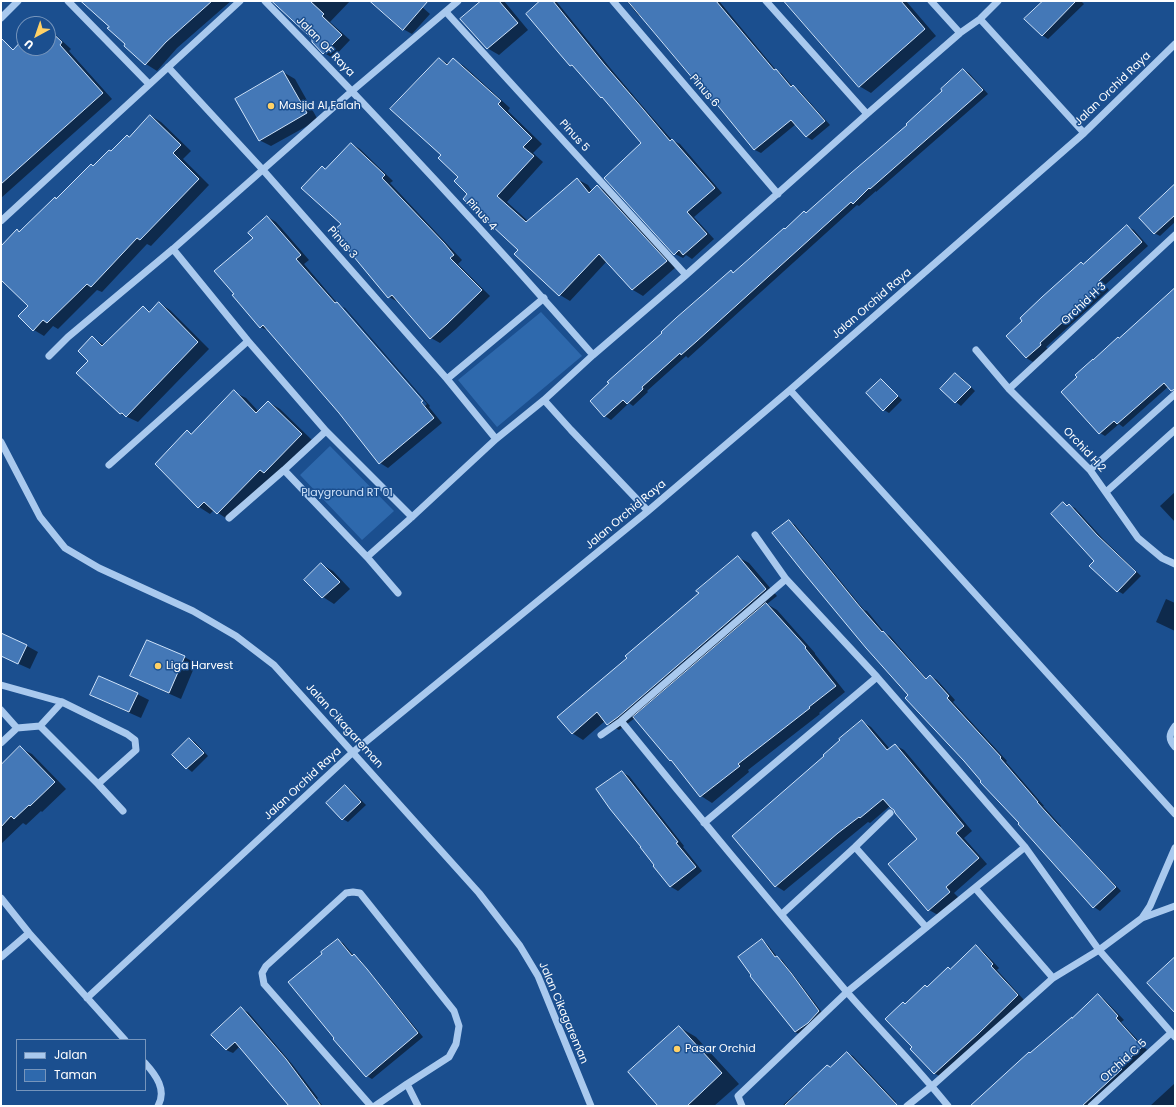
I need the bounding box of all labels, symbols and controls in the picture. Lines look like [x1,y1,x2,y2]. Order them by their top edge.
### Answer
street label: Jalan OF Raya [293,14,357,80]
north arrow [16,16,56,56]
text: U [21,36,37,53]
street label: Jalan Orchid Raya [1072,49,1154,129]
street label: Pinus 6 [686,72,722,110]
place label: Masjid Al Falah [279,99,361,113]
marker: Masjid Al Falah [266,101,276,111]
street label: Pinus 5 [556,117,592,155]
street label: Pinus 4 [463,196,499,234]
street label: Pinus 3 [324,224,360,262]
street label: Jalan Orchid Raya [830,266,914,342]
street label: Orchid H 3 [1059,280,1109,328]
street label: Orchid H 2 [1060,425,1108,475]
street label: Jalan Orchid Raya [583,478,669,552]
park label: Playground RT 01 [301,486,393,500]
place label: Liga Harvest [166,659,233,673]
marker: Liga Harvest [153,661,163,671]
street label: Jalan Cikagareman [303,681,385,771]
street label: Jalan Orchid Raya [262,745,344,823]
street label: Jalan Cikagareman [536,960,590,1066]
street label: Orchid C 5 [1098,1037,1150,1085]
legend [16,1039,146,1091]
place label: Pasar Orchid [685,1042,756,1056]
marker: Pasar Orchid [672,1044,682,1054]
text: Jalan [54,1046,87,1063]
text: Taman [54,1066,97,1083]

